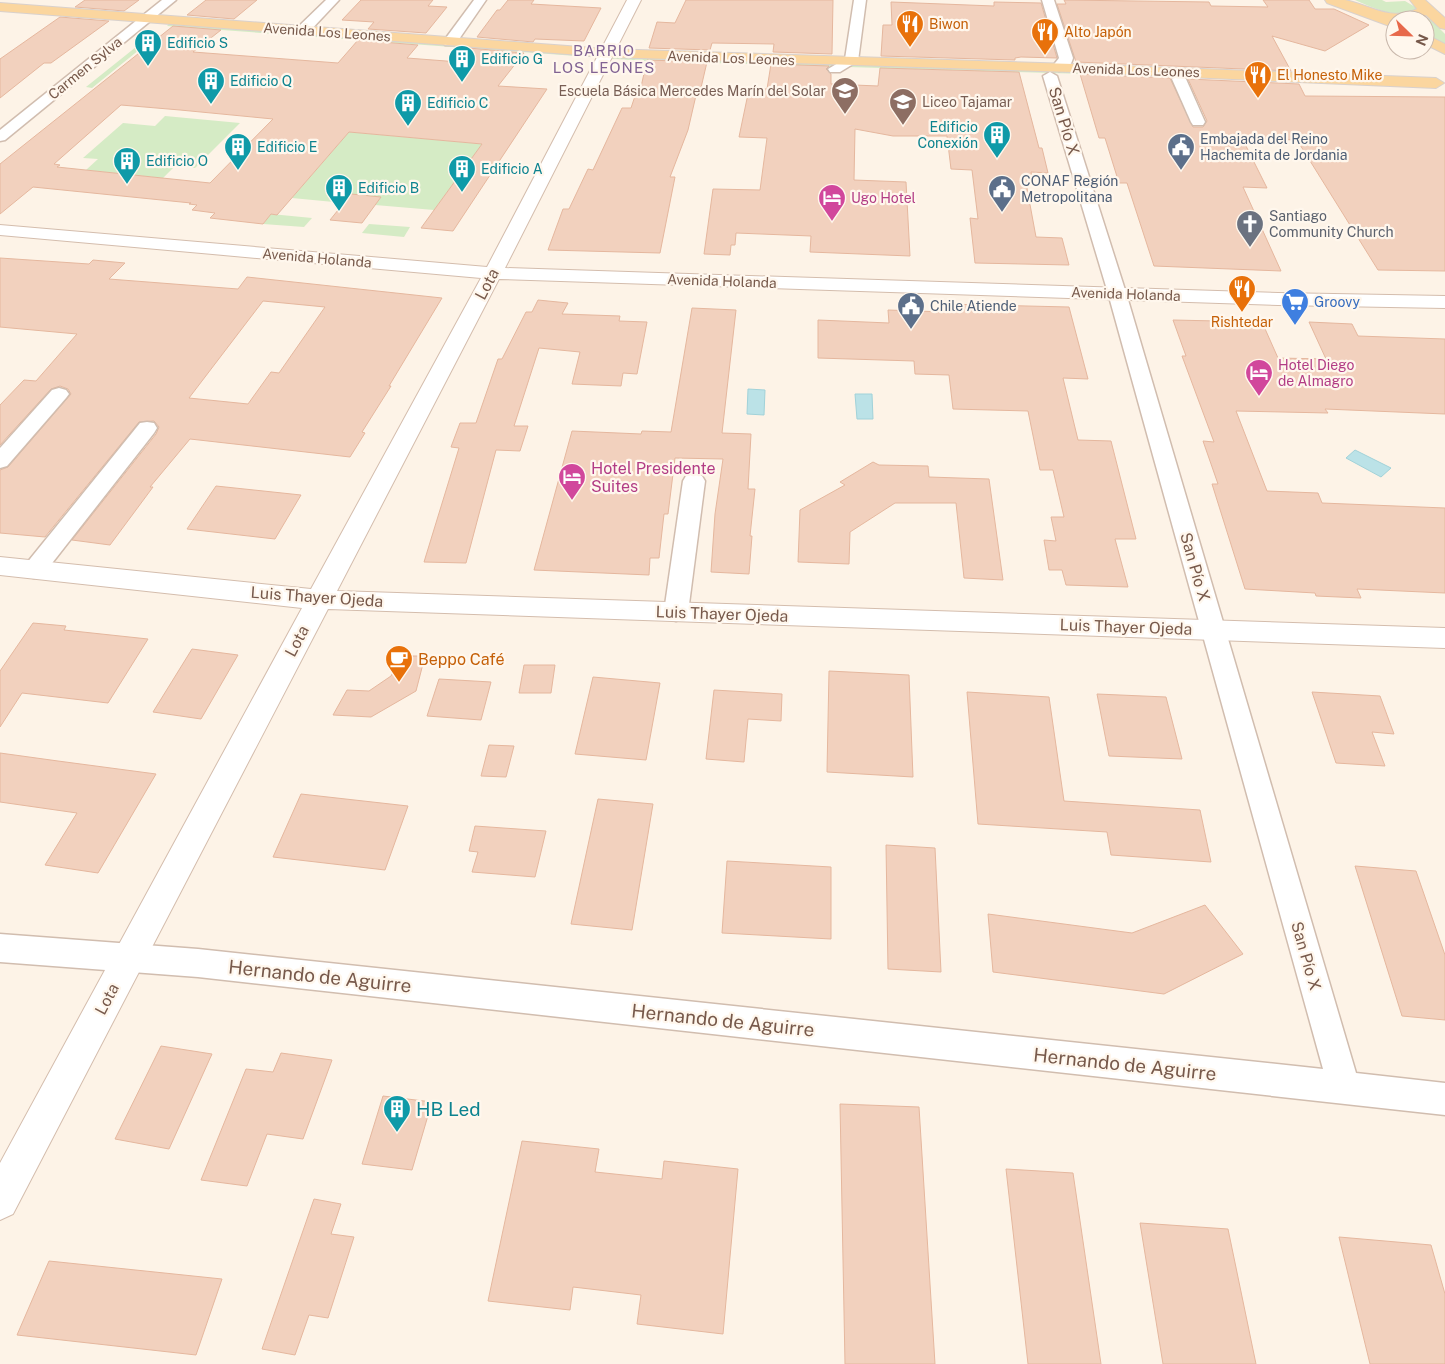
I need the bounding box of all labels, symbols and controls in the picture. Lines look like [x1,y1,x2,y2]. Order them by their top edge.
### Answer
restaurant icon: Biwon [895,9,925,48]
north arrow [1385,10,1435,60]
place label: Biwon [929,16,969,32]
restaurant icon: Alto Japón [1030,17,1060,56]
street label: Avenida Los Leones [263,20,391,44]
place label: Alto Japón [1064,24,1132,40]
building icon: Edificio S [133,28,163,67]
text: N [1412,32,1431,48]
street label: Carmen Sylva [45,34,125,102]
place label: Edificio S [167,35,228,51]
district label: BARRIO LOS LEONES [553,42,655,76]
building icon: Edificio G [447,44,477,83]
street label: Avenida Los Leones [667,48,795,68]
place label: Edificio G [481,51,543,67]
street label: Avenida Los Leones [1072,60,1200,80]
restaurant icon: El Honesto Mike [1243,60,1273,99]
building icon: Edificio Q [196,66,226,105]
place label: El Honesto Mike [1277,67,1383,83]
place label: Edificio Q [230,73,292,89]
school or university icon: Escuela Básica Mercedes Marín del Solar [830,76,860,115]
place label: Escuela Básica Mercedes Marín del Solar [558,83,826,99]
street label: San Pío X [1045,84,1083,158]
school or university icon: Liceo Tajamar [888,87,918,126]
building icon: Edificio C [393,88,423,127]
place label: Liceo Tajamar [922,94,1012,110]
place label: Edificio C [427,95,488,111]
place label: Edificio Conexión [918,119,978,151]
building icon: Edificio Conexión [982,120,1012,159]
place label: Embajada del Reino Hachemita de Jordania [1200,131,1348,163]
building icon: Edificio E [223,132,253,171]
public building icon: Embajada del Reino Hachemita de Jordania [1166,132,1196,171]
place label: Edificio E [257,139,317,155]
building icon: Edificio O [112,146,142,185]
place label: Edificio O [146,153,208,169]
building icon: Edificio A [447,154,477,193]
place label: Edificio A [481,161,543,177]
building icon: Edificio B [324,173,354,212]
place label: CONAF Región Metropolitana [1021,173,1118,205]
public building icon: CONAF Región Metropolitana [987,174,1017,213]
place label: Edificio B [358,180,419,196]
hotel icon: Ugo Hotel [817,183,847,222]
place label: Ugo Hotel [851,190,916,206]
place label: Santiago Community Church [1269,208,1394,240]
church icon: Santiago Community Church [1235,209,1265,248]
street label: Avenida Holanda [262,245,372,271]
street label: Lota [471,265,503,303]
street label: Avenida Holanda [667,271,777,291]
restaurant icon: Rishtedar [1227,274,1257,313]
street label: Avenida Holanda [1071,284,1181,304]
supermarket icon: Groovy [1280,287,1310,326]
public building icon: Chile Atiende [896,291,926,330]
place label: Groovy [1314,294,1361,310]
place label: Chile Atiende [930,298,1017,314]
place label: Rishtedar [1211,314,1273,330]
place label: Hotel Diego de Almagro [1278,357,1355,389]
hotel icon: Hotel Diego de Almagro [1244,358,1274,397]
place label: Hotel Presidente Suites [591,459,716,496]
hotel icon: Hotel Presidente Suites [557,462,587,501]
street label: San Pío X [1176,530,1214,604]
street label: Luis Thayer Ojeda [250,583,384,611]
street label: Luis Thayer Ojeda [655,602,789,626]
street label: Luis Thayer Ojeda [1059,615,1193,639]
street label: Lota [281,622,313,660]
cafe icon: Beppo Café [384,644,414,683]
place label: Beppo Café [418,650,505,669]
street label: San Pío X [1287,919,1325,993]
street label: Hernando de Aguirre [227,955,413,997]
street label: Lota [91,980,123,1018]
street label: Hernando de Aguirre [630,999,816,1041]
street label: Hernando de Aguirre [1032,1043,1218,1085]
building icon: HB Led [382,1094,412,1133]
place label: HB Led [416,1098,481,1120]

